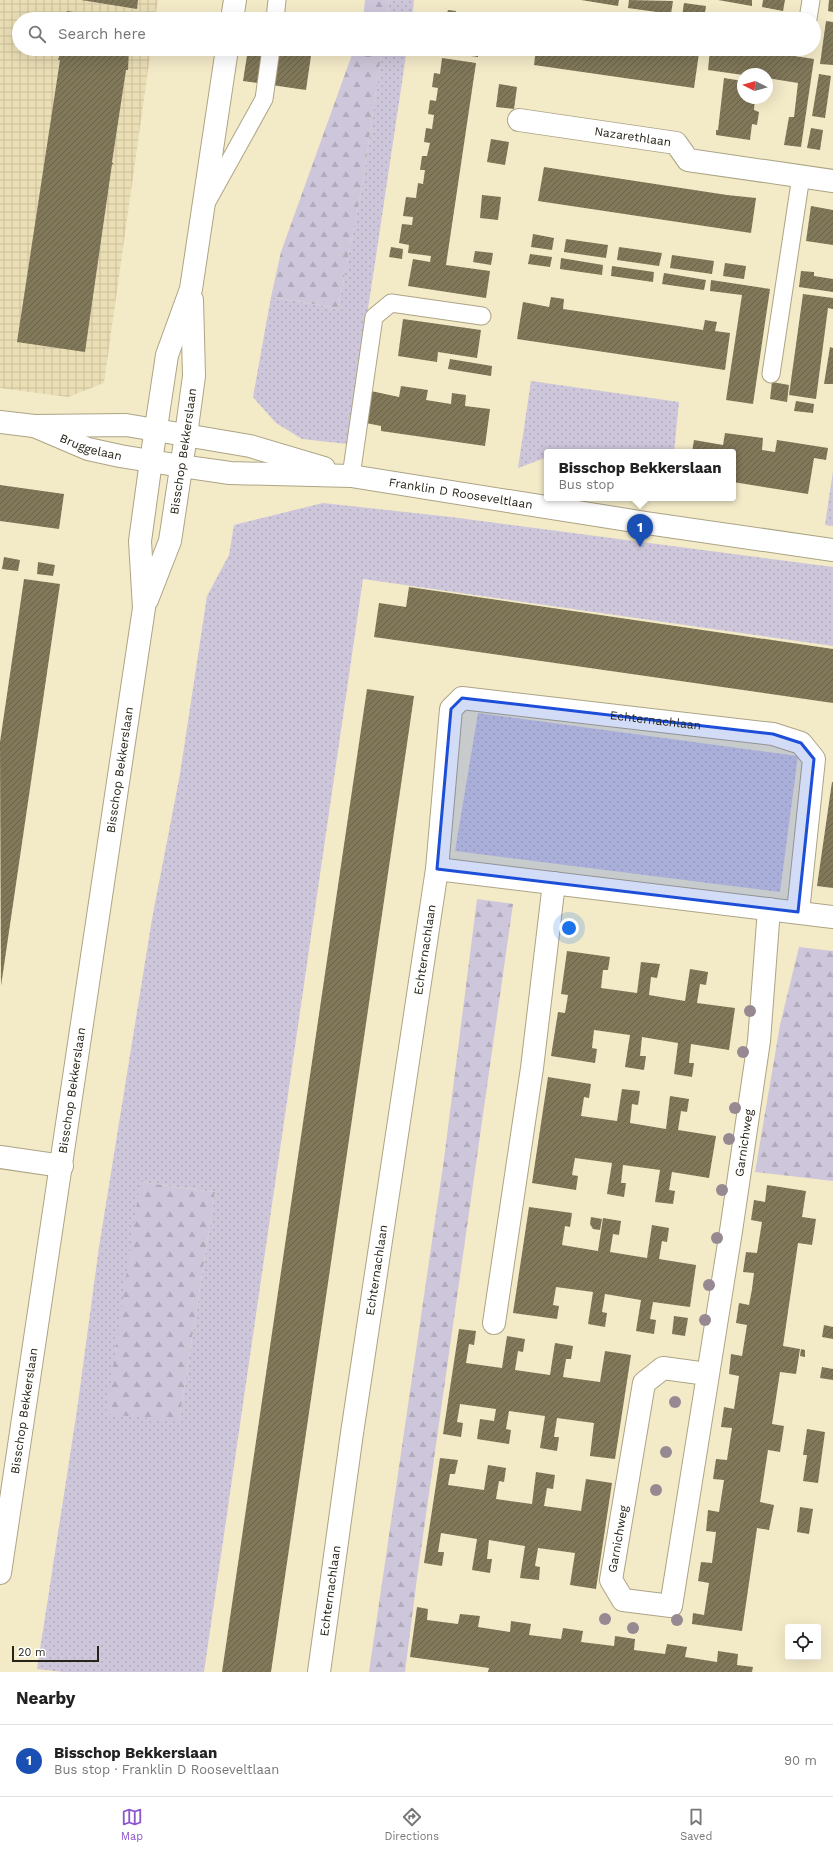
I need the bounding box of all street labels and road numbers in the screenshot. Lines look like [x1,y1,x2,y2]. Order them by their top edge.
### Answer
street label: Nazarethlaan [593,124,672,149]
street label: Bisschop Bekkerslaan [167,387,199,515]
street label: Bruggelaan [58,431,123,463]
street label: Franklin D Rooseveltlaan [388,475,534,512]
street label: Bisschop Bekkerslaan [104,706,136,834]
street label: Echternachlaan [609,708,702,733]
street label: Echternachlaan [411,903,439,996]
street label: Bisschop Bekkerslaan [56,1026,88,1154]
street label: Garnichweg [732,1107,756,1178]
street label: Echternachlaan [363,1224,390,1316]
street label: Bisschop Bekkerslaan [8,1347,41,1475]
street label: Garnichweg [605,1504,631,1574]
street label: Echternachlaan [317,1544,343,1637]

